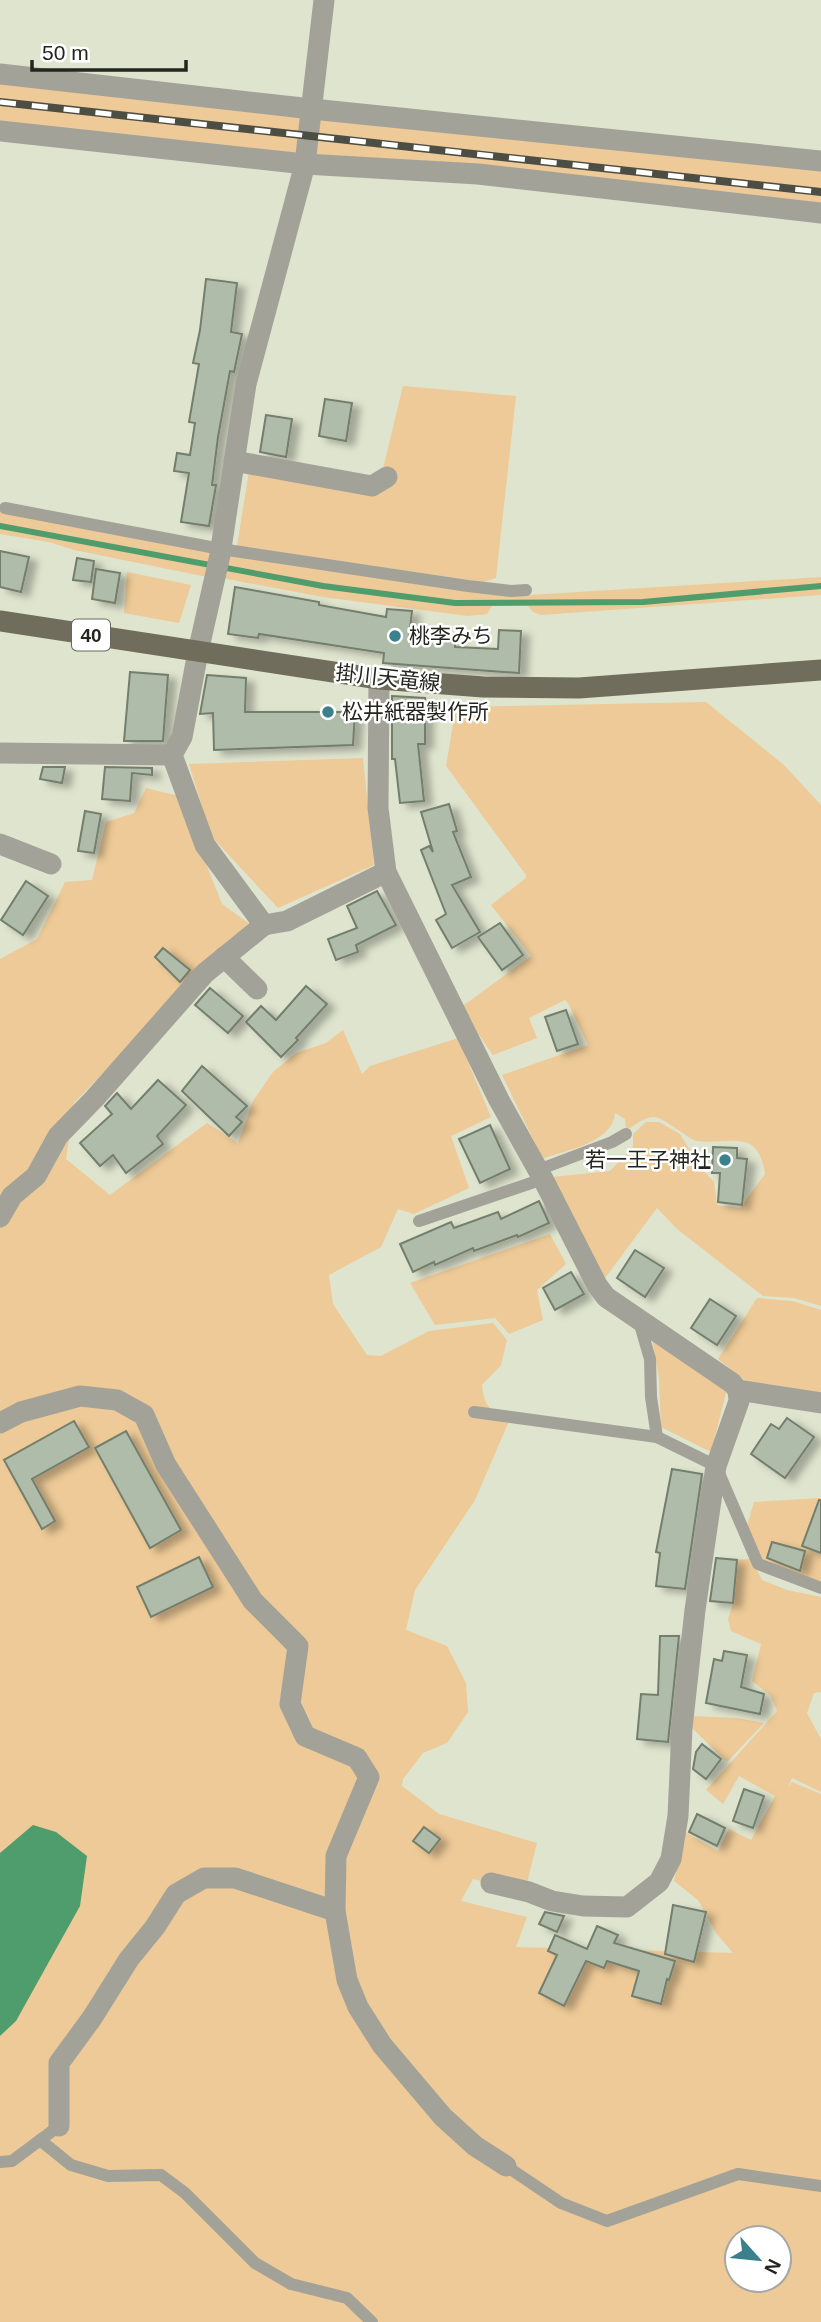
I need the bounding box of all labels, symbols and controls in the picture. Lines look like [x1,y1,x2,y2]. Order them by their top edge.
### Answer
scale bar [32,28,186,72]
text: 50 m [42,41,89,64]
road number: 40 [72,620,110,650]
place label: 桃李みち [409,624,493,647]
marker: 桃李みち [387,628,403,644]
street label: 掛川天竜線 [335,661,441,694]
place label: 松井紙器製作所 [342,700,489,723]
marker: 松井紙器製作所 [320,704,336,720]
place label: 若一王子神社 [585,1148,711,1171]
marker: 若一王子神社 [717,1152,733,1168]
north arrow [723,2224,793,2294]
text: N [760,2256,785,2277]

